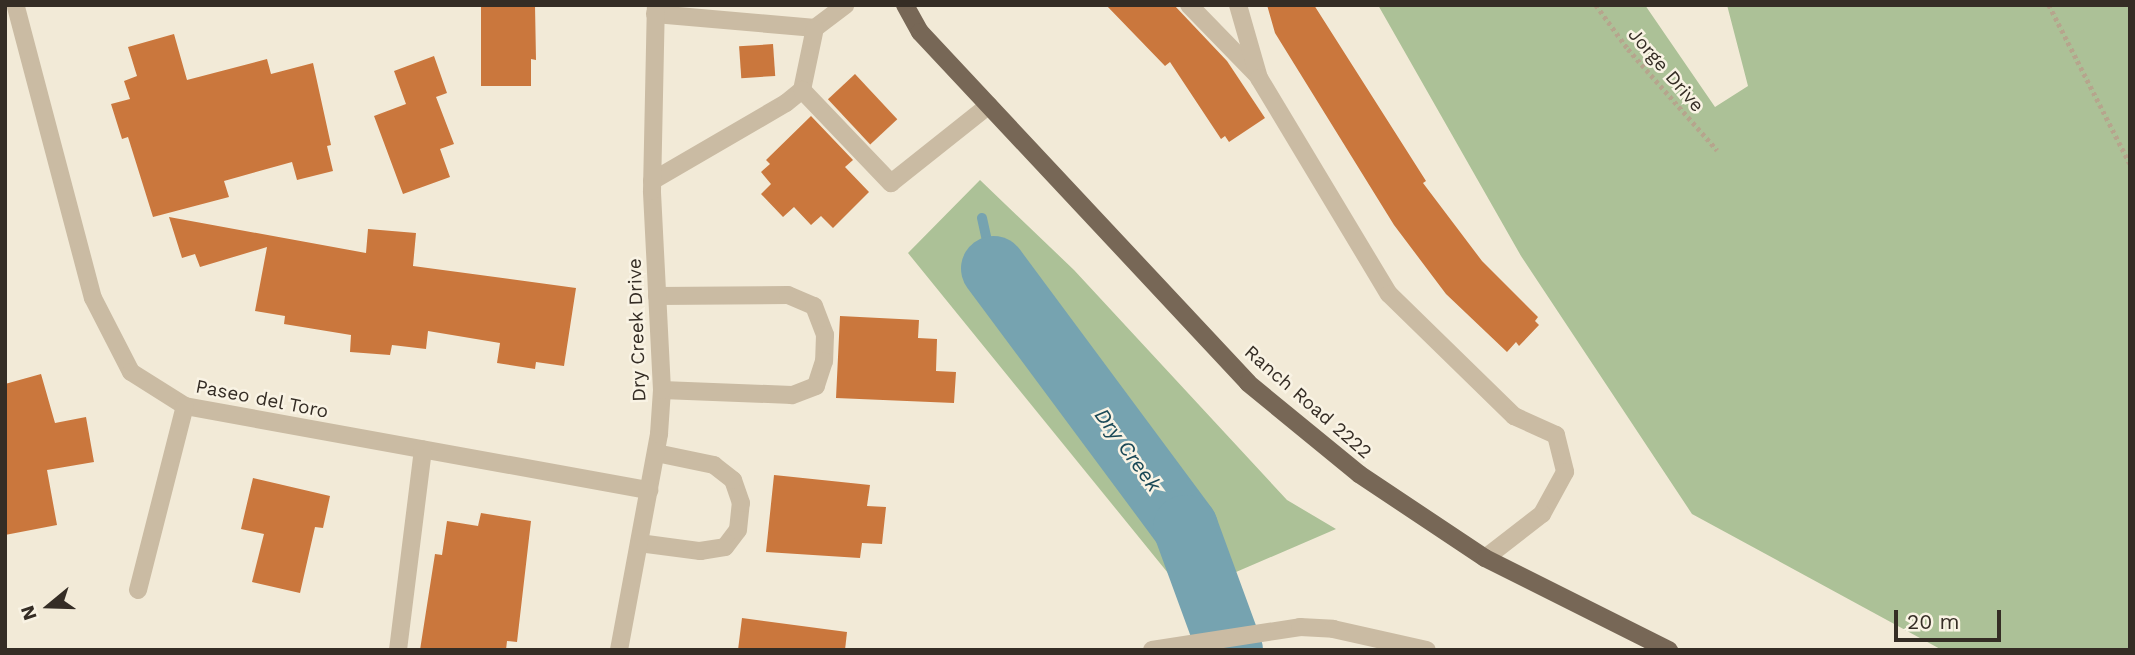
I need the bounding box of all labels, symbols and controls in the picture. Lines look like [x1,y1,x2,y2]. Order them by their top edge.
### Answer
street label: Jorge Drive [1623,23,1709,117]
street label: Dry Creek Drive [623,257,651,403]
street label: Ranch Road 2222 [1240,341,1376,463]
street label: Paseo del Toro [193,375,331,423]
water label: Dry Creek [1089,403,1167,497]
north arrow [14,571,84,641]
scale bar [1897,596,2004,640]
text: N [16,603,42,623]
text: 20 m [1907,609,1959,634]

